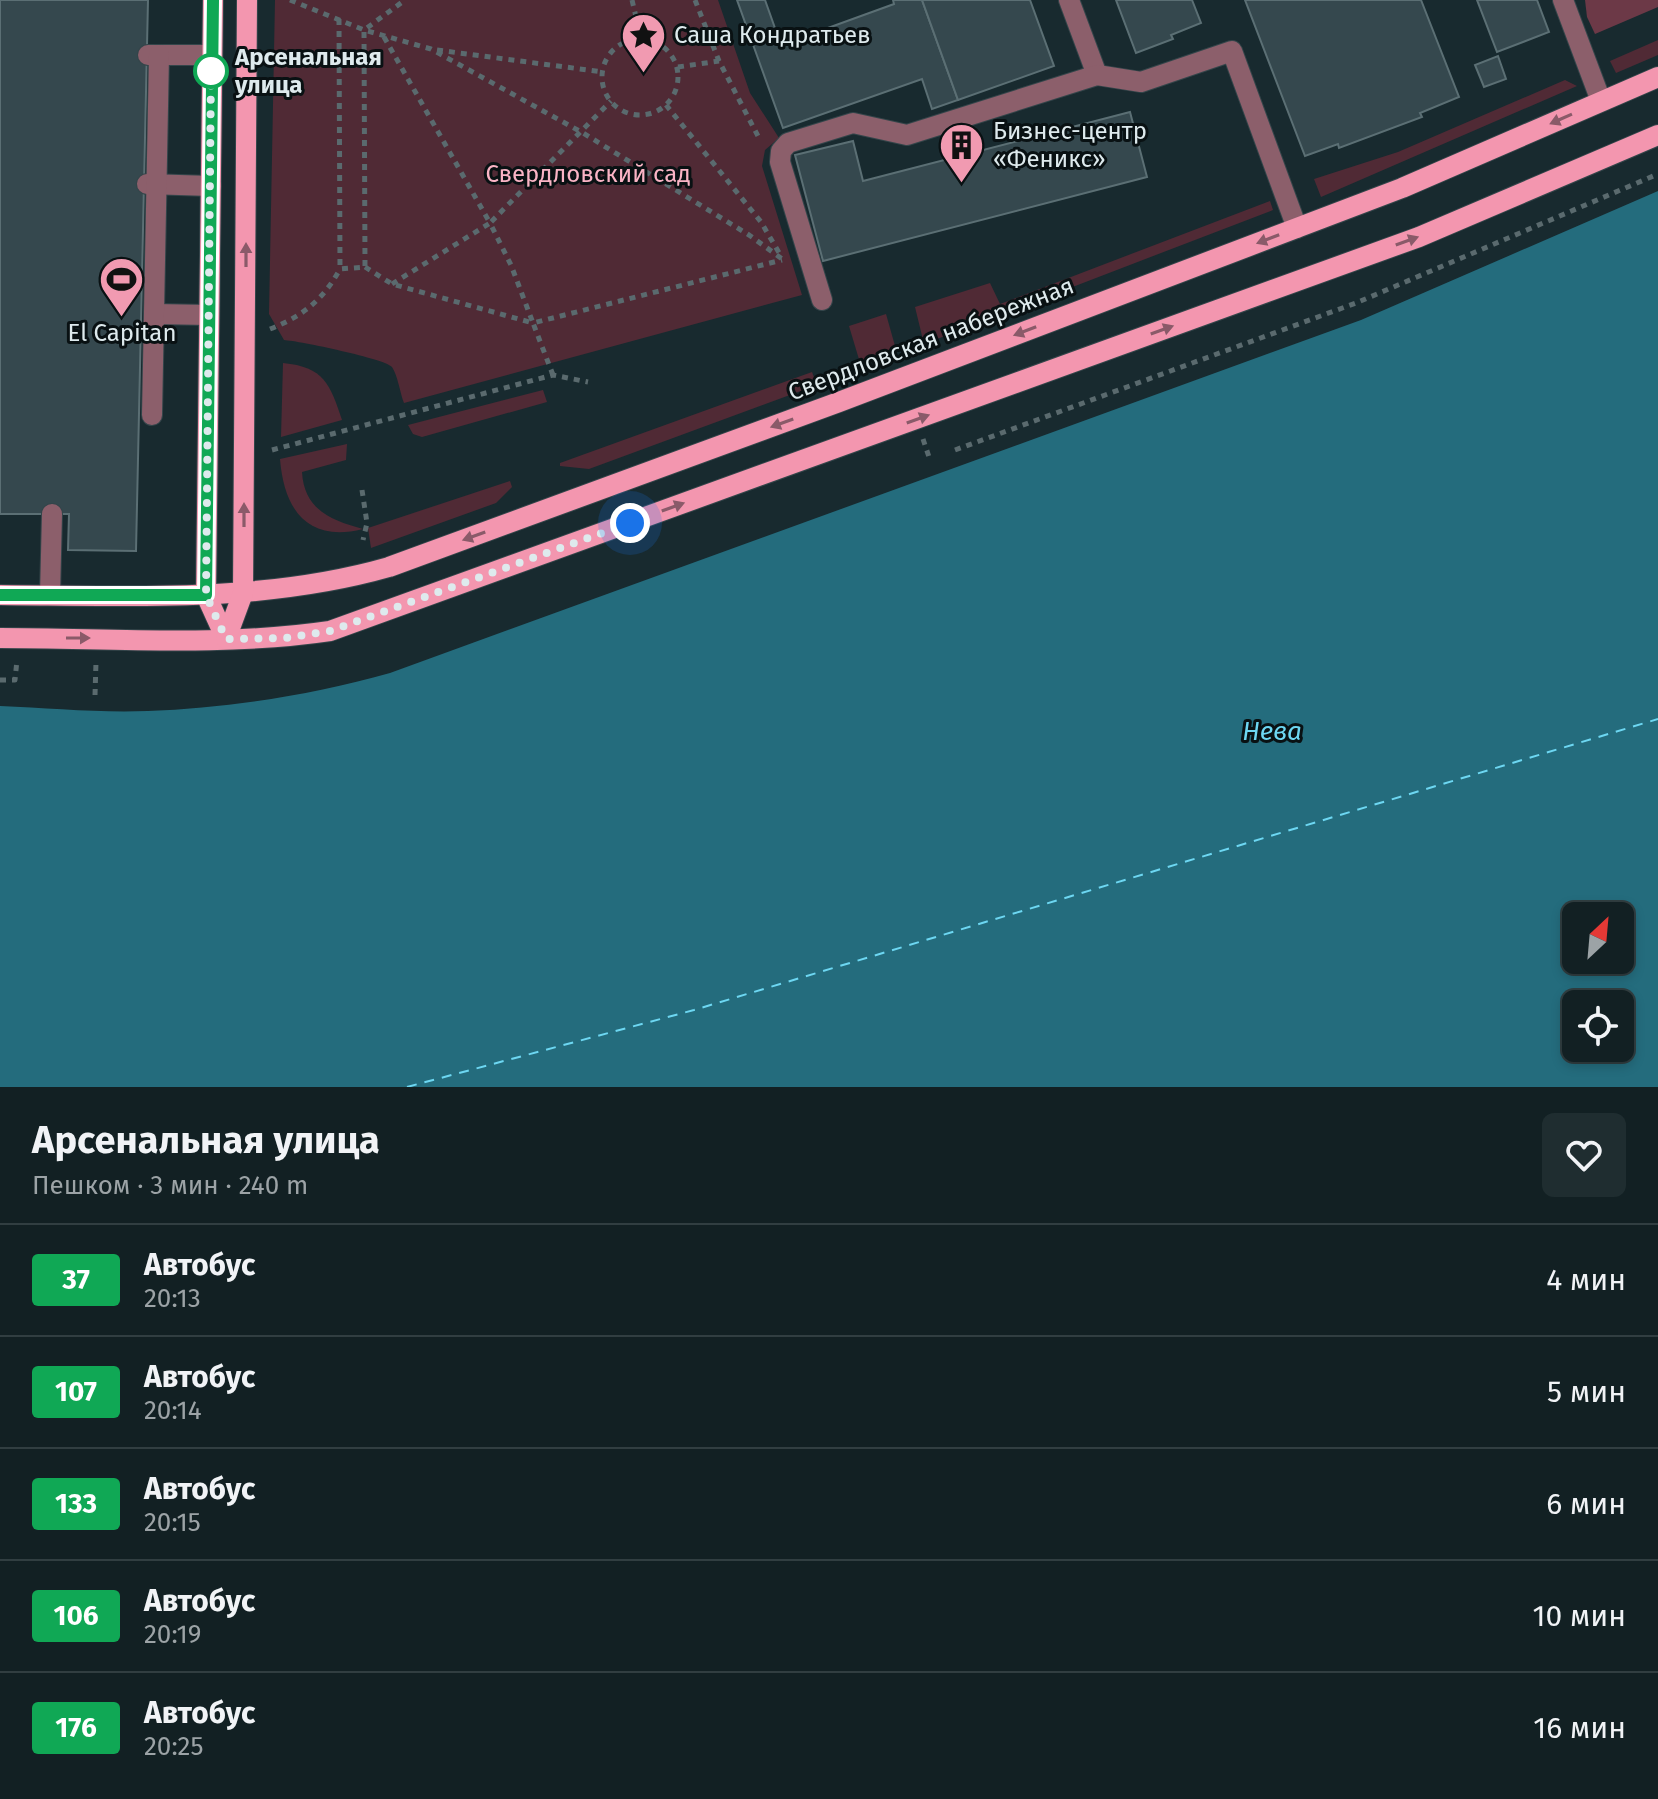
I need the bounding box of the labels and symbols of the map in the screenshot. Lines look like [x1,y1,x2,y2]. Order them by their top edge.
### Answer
place icon: Саша Кондратьев [619,11,667,74]
place label: Саша Кондратьев [674,21,871,49]
place label: Арсенальная улица [234,43,382,99]
marker: Арсенальная улица [194,54,228,88]
one-way arrow [1549,112,1572,125]
place label: Бизнес-центр «Феникс» [993,117,1147,173]
building icon: Бизнес-центр «Феникс» [938,121,986,184]
park label: Свердловский сад [485,160,691,188]
one-way arrow [1256,233,1280,246]
one-way arrow [1395,235,1419,247]
one-way arrow [239,242,252,267]
sports icon: El Capitan [98,255,146,318]
street label: Свердловская набережная [784,272,1078,406]
place label: El Capitan [68,319,176,347]
one-way arrow [1150,323,1174,336]
one-way arrow [1013,325,1037,338]
one-way arrow [906,412,930,424]
one-way arrow [770,417,794,429]
one-way arrow [662,501,686,513]
one-way arrow [237,502,250,527]
your location [610,503,650,543]
one-way arrow [462,530,486,543]
one-way arrow [66,632,91,644]
water label: Нева [1242,716,1302,747]
north arrow [1562,902,1634,974]

